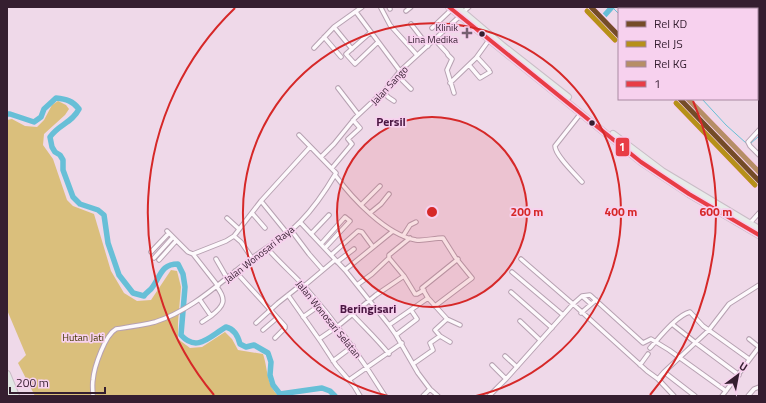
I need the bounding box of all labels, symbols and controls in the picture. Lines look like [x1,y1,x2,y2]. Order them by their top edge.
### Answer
legend [618,8,758,100]
text: Rel KD [654,14,688,33]
place label: Klinik Lina Medika [408,20,458,47]
marker: Klinik Lina Medika [461,27,473,39]
unlabelled marker [477,29,487,39]
text: Rel JS [654,34,683,53]
text: Rel KG [654,54,687,73]
street label: Jalan Sango [367,62,412,108]
text: 1 [654,74,661,93]
district label: Persil [376,112,406,131]
unlabelled marker [587,118,597,128]
line badge: 1 [615,137,630,157]
text: 1 [619,139,625,155]
text: 200 m [511,202,543,221]
text: 400 m [605,202,637,221]
text: 600 m [700,202,732,221]
centre of rings [425,205,439,219]
street label: Jalan Wonosari Raya [221,222,298,287]
street label: Jalan Wonosari Selatan [292,277,365,362]
district label: Beringisari [340,299,396,318]
park label: Hutan Jati [62,330,104,345]
north arrow [718,355,758,395]
text: U [736,358,751,375]
scale bar [10,369,105,395]
text: 200 m [16,373,49,392]

